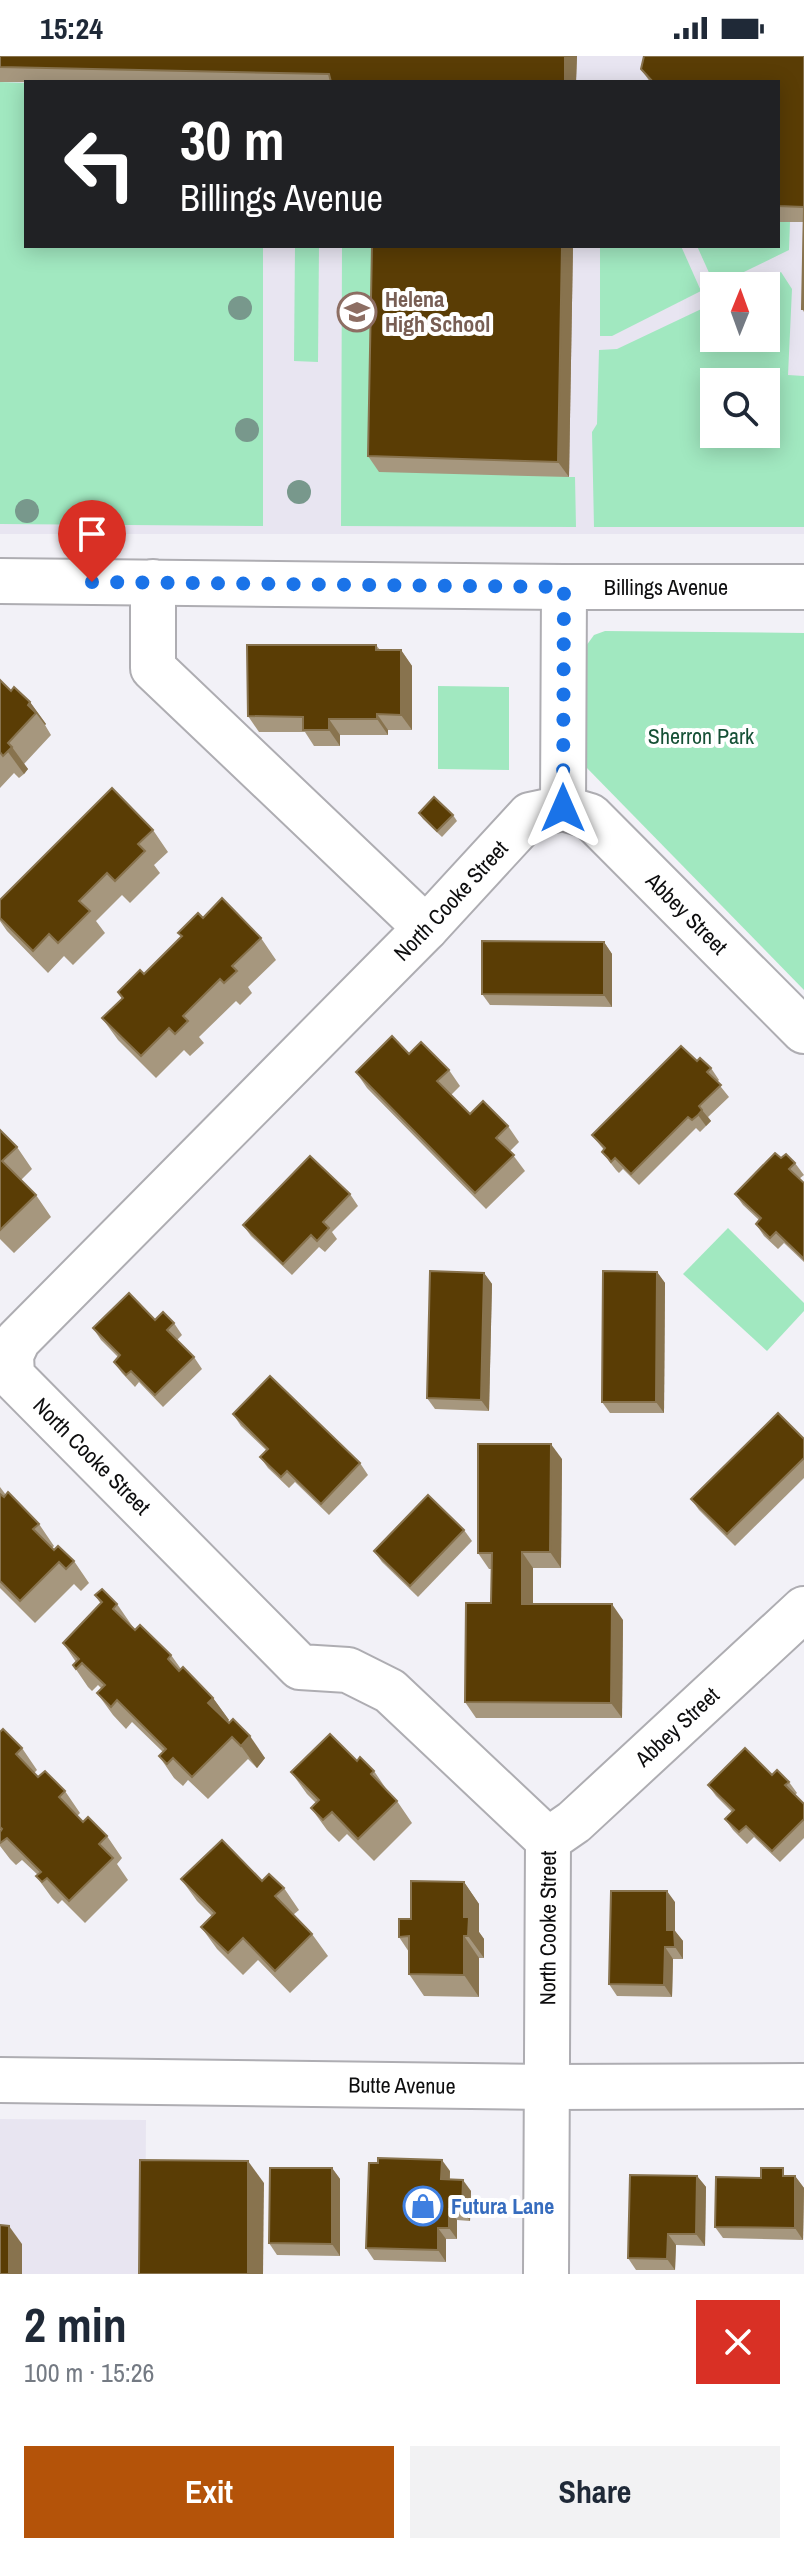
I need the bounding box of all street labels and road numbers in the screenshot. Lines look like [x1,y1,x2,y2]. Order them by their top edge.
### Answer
street label: Billings Avenue [604,572,728,602]
street label: North Cooke Street [387,834,514,967]
street label: Abbey Street [639,865,734,961]
street label: North Cooke Street [27,1391,157,1521]
street label: Abbey Street [628,1680,726,1774]
street label: North Cooke Street [532,1851,563,2005]
street label: Butte Avenue [348,2069,456,2101]

